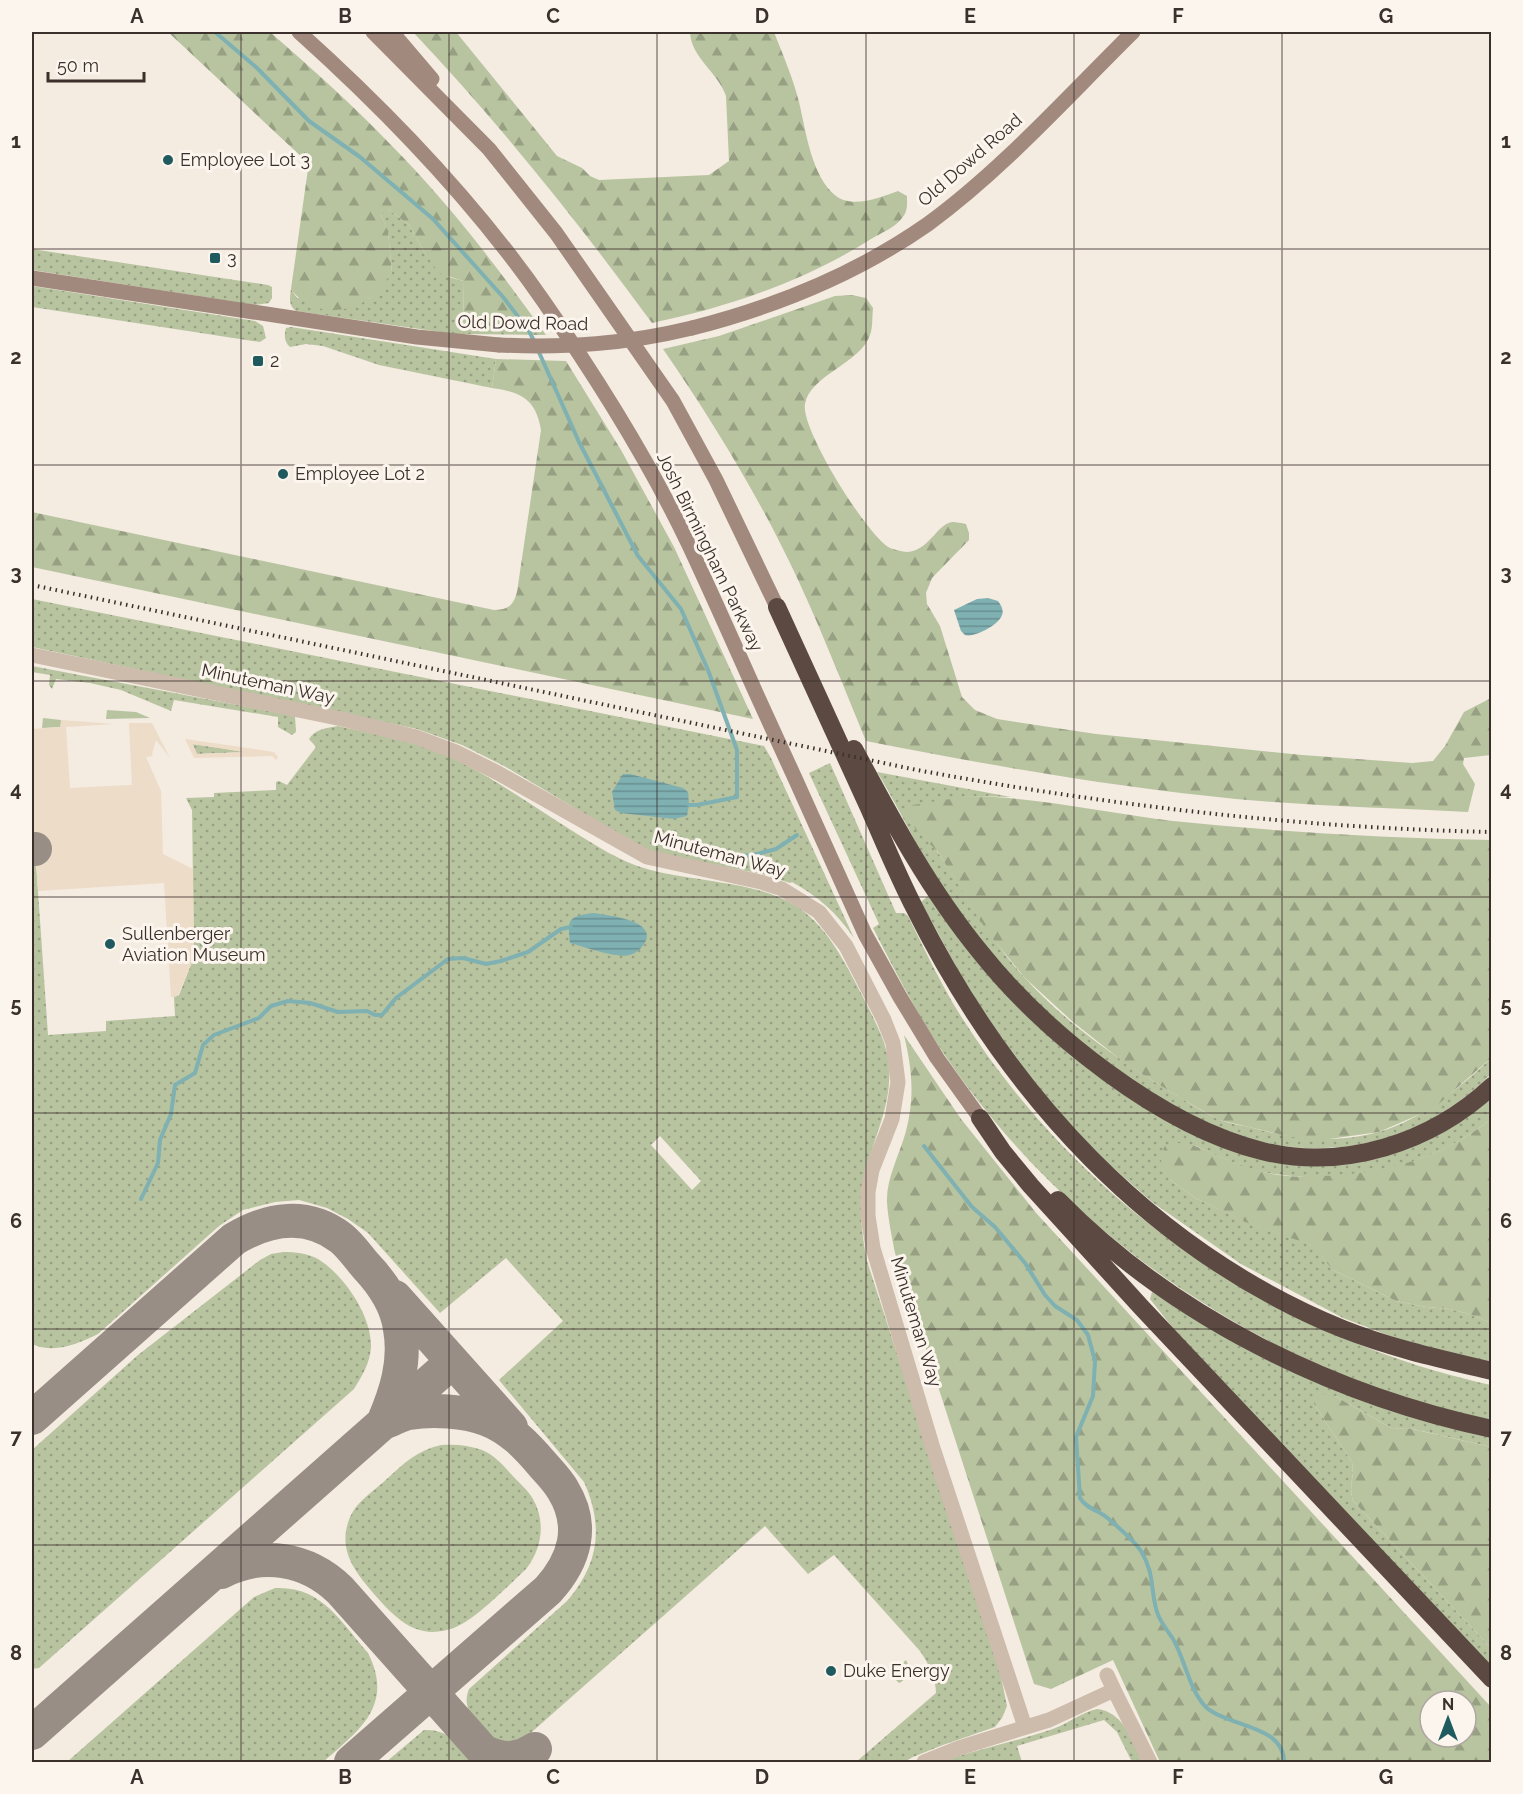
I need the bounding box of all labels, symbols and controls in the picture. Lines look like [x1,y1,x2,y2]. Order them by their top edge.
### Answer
text: A [130,4,144,28]
text: B [338,4,352,28]
text: C [546,4,560,28]
text: D [755,4,769,28]
text: E [964,4,976,28]
text: F [1172,4,1184,28]
text: G [1379,4,1393,28]
scale bar [48,45,144,83]
text: 50 m [57,55,99,76]
street label: Old Dowd Road [913,109,1026,210]
text: 1 [11,129,21,153]
text: 1 [1501,129,1511,153]
place label: Employee Lot 3 [180,149,310,170]
marker: Employee Lot 3 [161,153,175,167]
place label: 3 [227,247,237,268]
marker: 3 [208,251,222,265]
street label: Old Dowd Road [457,311,589,334]
text: 2 [10,345,22,369]
text: 2 [1500,345,1512,369]
place label: 2 [270,350,279,371]
marker: 2 [251,354,265,368]
street label: Josh Birmingham Parkway [653,449,768,655]
place label: Employee Lot 2 [295,463,425,484]
marker: Employee Lot 2 [276,467,290,481]
text: 3 [10,561,22,585]
text: 3 [1500,561,1512,585]
street label: Minuteman Way [200,659,337,708]
text: 4 [10,777,22,801]
text: 4 [1500,777,1512,801]
street label: Minuteman Way [652,826,788,881]
place label: Sullenberger Aviation Museum [122,923,266,965]
marker: Sullenberger Aviation Museum [103,937,117,951]
text: 5 [10,993,22,1017]
text: 5 [1500,993,1512,1017]
text: 6 [10,1209,22,1233]
text: 6 [1500,1209,1512,1233]
street label: Minuteman Way [887,1254,946,1390]
text: 7 [10,1425,22,1449]
text: 7 [1500,1425,1512,1449]
text: 8 [10,1641,22,1665]
text: 8 [1500,1641,1512,1665]
place label: Duke Energy [843,1660,950,1681]
marker: Duke Energy [824,1664,838,1678]
north arrow [1418,1689,1478,1749]
text: N [1442,1695,1454,1714]
text: A [130,1765,144,1789]
text: B [338,1765,352,1789]
text: C [546,1765,560,1789]
text: D [755,1765,769,1789]
text: E [964,1765,976,1789]
text: F [1172,1765,1184,1789]
text: G [1379,1765,1393,1789]

